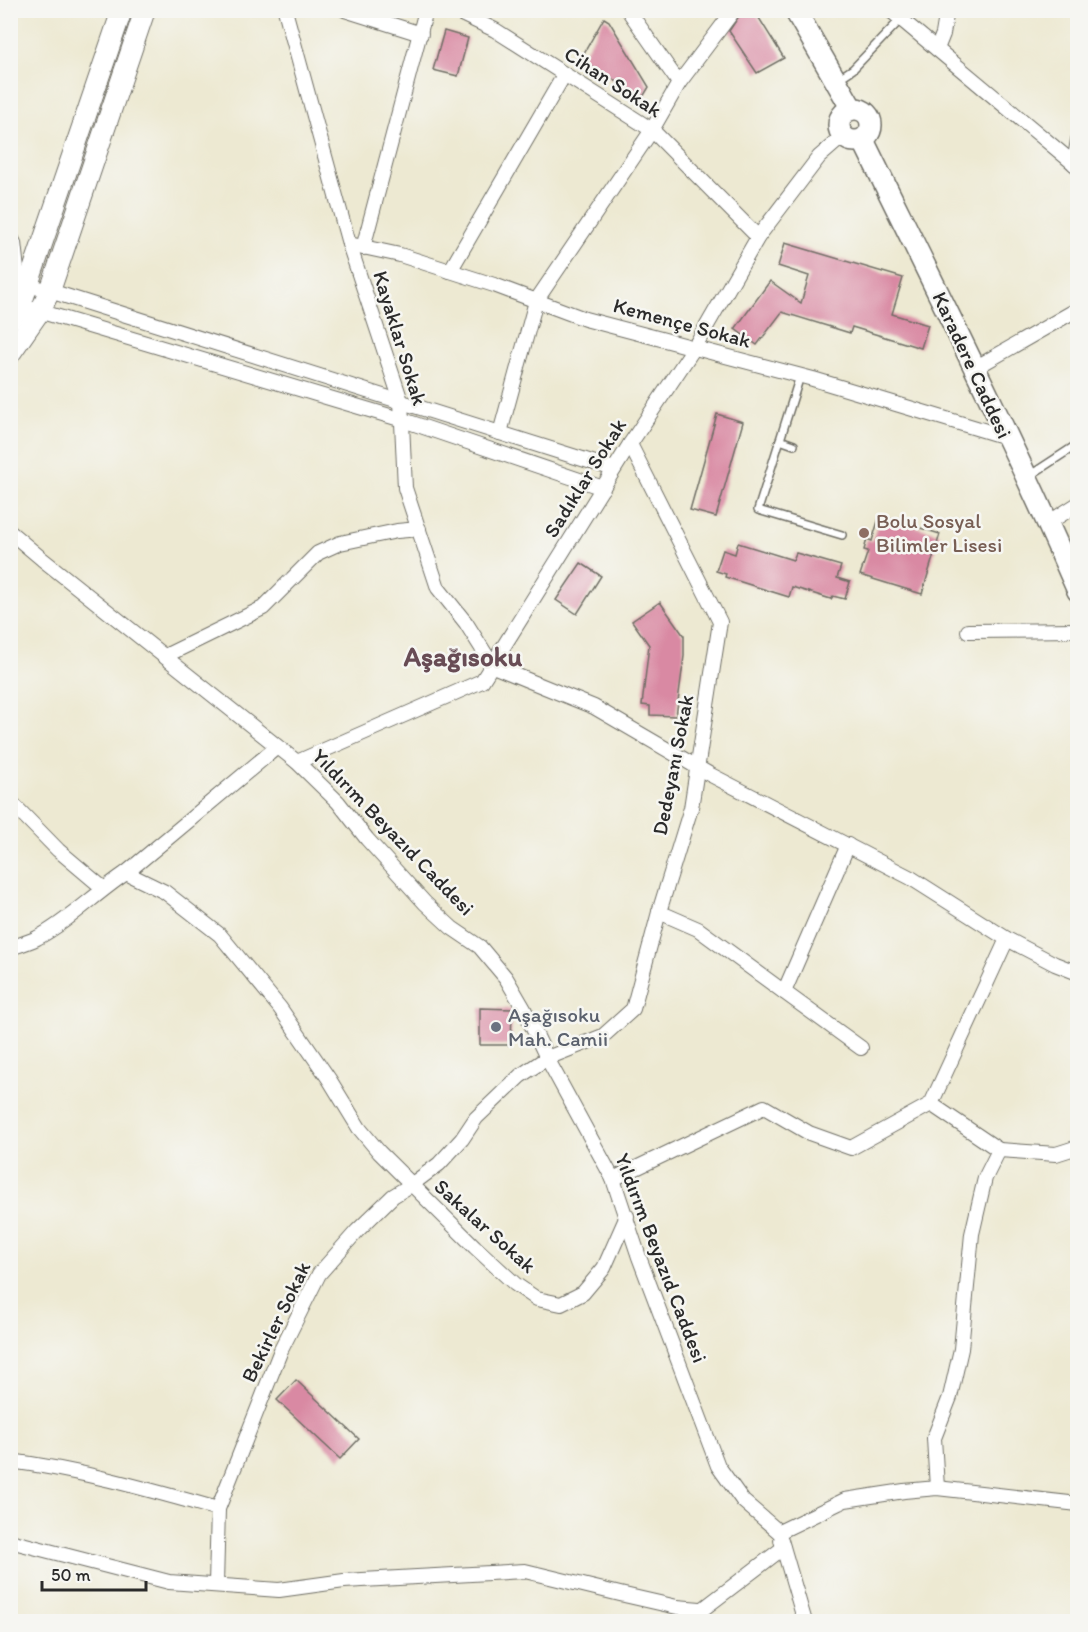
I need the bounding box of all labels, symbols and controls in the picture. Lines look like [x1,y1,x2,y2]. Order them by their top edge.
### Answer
street label: Cihan Sokak [560,41,667,123]
street label: Kayaklar Sokak [368,268,433,408]
street label: Karadere Caddesi [928,287,1017,442]
street label: Kemençe Sokak [611,292,754,353]
street label: Sadıklar Sokak [538,413,631,542]
place label: Bolu Sosyal Bilimler Lisesi [876,508,1002,557]
marker: Bolu Sosyal Bilimler Lisesi [857,526,871,540]
district label: Aşağısoku [403,640,522,673]
street label: Dedeyanı Sokak [647,692,698,837]
street label: Yıldırım Beyazıd Caddesi [307,743,480,920]
place label: Aşağısoku Mah. Camii [508,1002,608,1051]
marker: Aşağısoku Mah. Camii [489,1020,503,1034]
street label: Yıldırım Beyazıd Caddesi [610,1150,713,1366]
street label: Sakalar Sokak [429,1173,542,1278]
street label: Bekirler Sokak [236,1257,316,1386]
scale bar [42,1554,146,1592]
text: 50 m [51,1564,91,1586]

